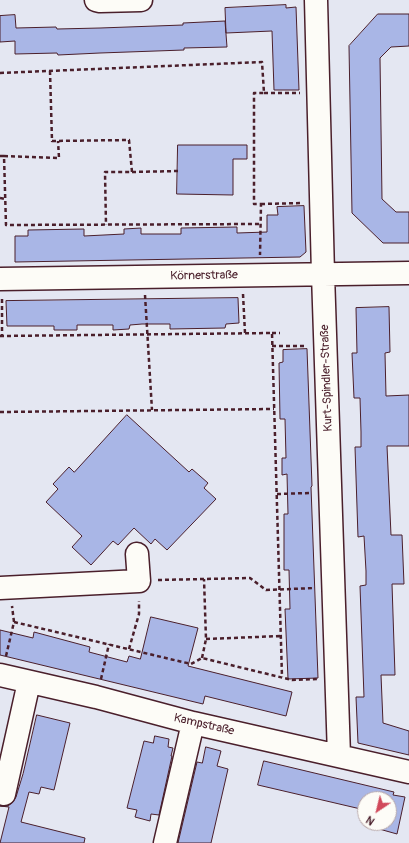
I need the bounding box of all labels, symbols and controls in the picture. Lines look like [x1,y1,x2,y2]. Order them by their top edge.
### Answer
street label: Körnerstraße [170,268,238,284]
street label: Kurt-Spindler-Straße [318,324,336,432]
street label: Kampstraße [172,711,236,739]
north arrow [357,791,397,831]
text: N [364,813,377,828]

